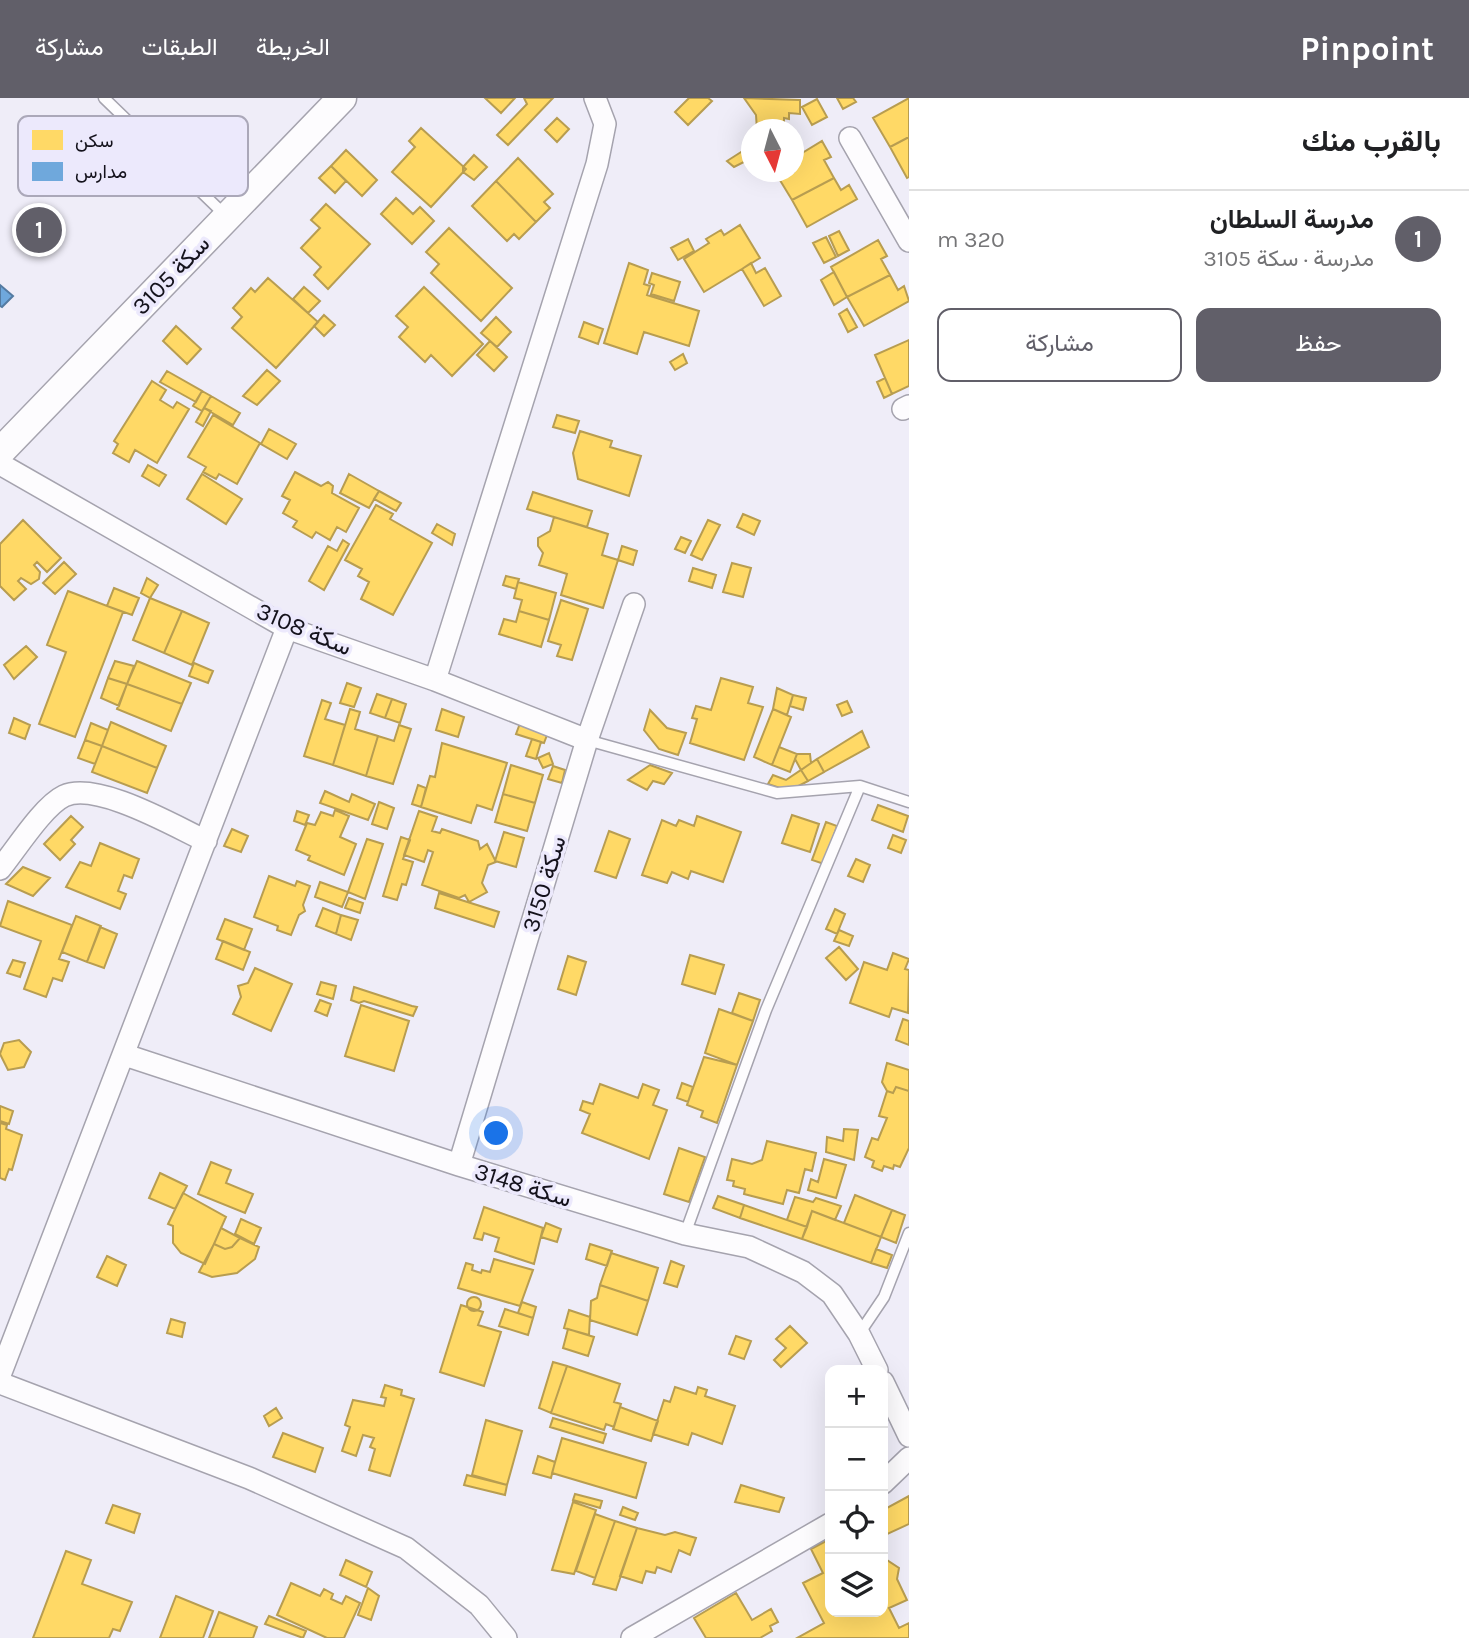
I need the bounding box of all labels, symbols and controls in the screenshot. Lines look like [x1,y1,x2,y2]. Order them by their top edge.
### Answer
text: Pinpoint [1300,30,1434,68]
text: مشاركة [35,33,103,61]
text: الطبقات [141,33,218,61]
text: الخريطة [256,33,330,61]
legend [18,116,248,196]
north arrow [741,119,804,182]
text: بالقرب منك [1302,123,1441,159]
text: سكن [75,130,113,152]
text: مدارس [75,161,127,183]
pin: 1 [16,204,62,256]
text: مدرسة السلطان [1210,204,1374,235]
text: 320 m [937,226,1005,253]
text: 1 [1414,226,1422,253]
street label: سكة 3105 [126,230,216,320]
text: مدرسة · سكة 3105 [1203,245,1374,272]
button: مشاركة [937,308,1182,382]
button: حفظ [1196,308,1441,382]
street label: سكة 3108 [252,596,356,662]
street label: سكة 3150 [516,832,572,936]
your location [479,1116,513,1150]
street label: سكة 3148 [471,1157,575,1213]
map controls [825,1365,888,1617]
button: + [825,1365,888,1428]
button: − [825,1428,888,1491]
button: locate [825,1491,888,1554]
button: layers [825,1554,888,1617]

